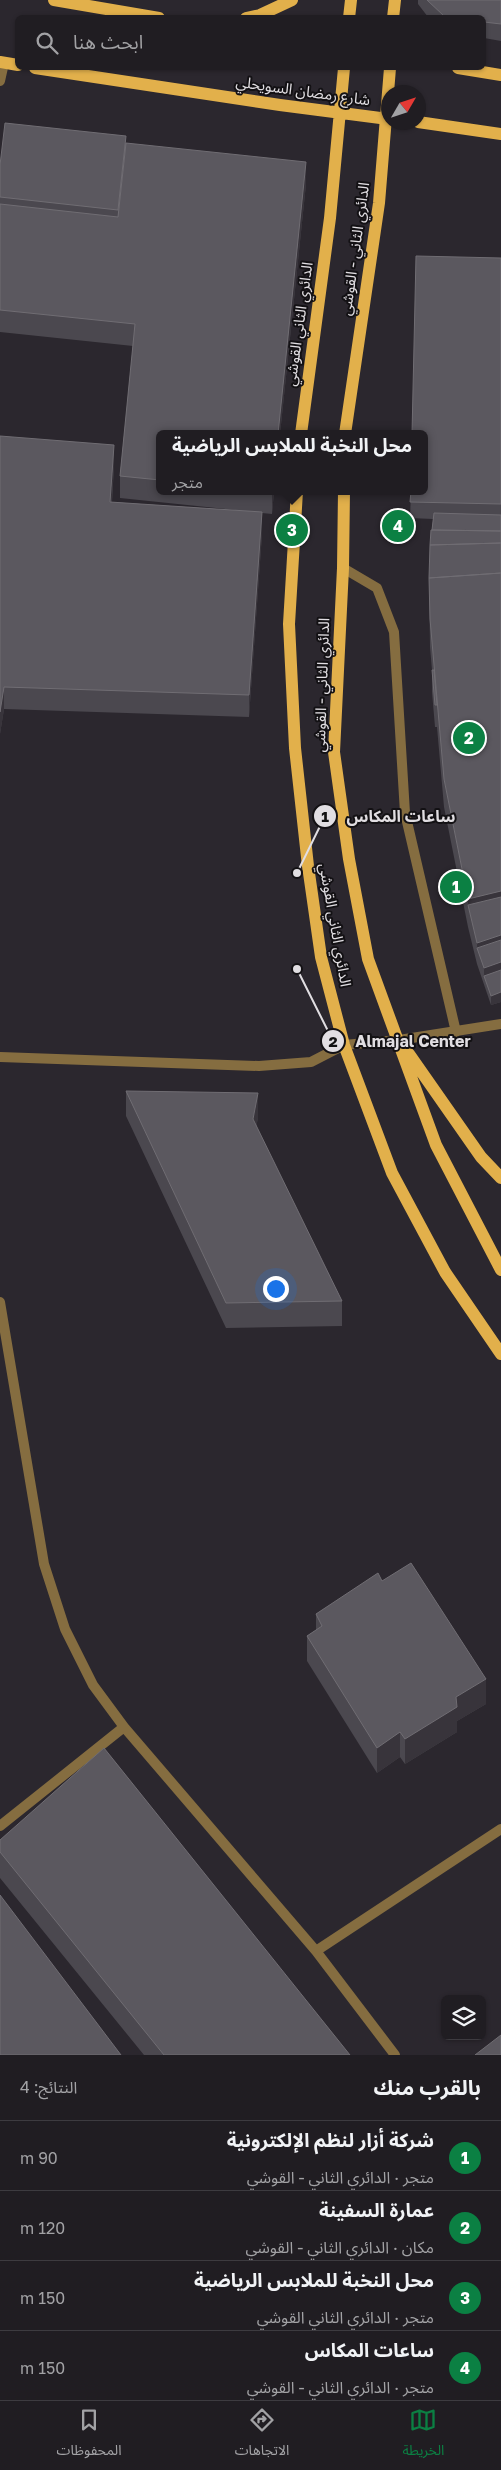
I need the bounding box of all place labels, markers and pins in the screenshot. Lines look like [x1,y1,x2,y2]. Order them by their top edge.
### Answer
pin: 4 [382,507,414,545]
pin: 3 [276,511,308,549]
pin: 2 [453,719,485,757]
callout: ساعات المكاس [312,801,466,832]
pin: 1 [440,868,472,906]
callout: Almajal Center [321,1026,481,1057]

